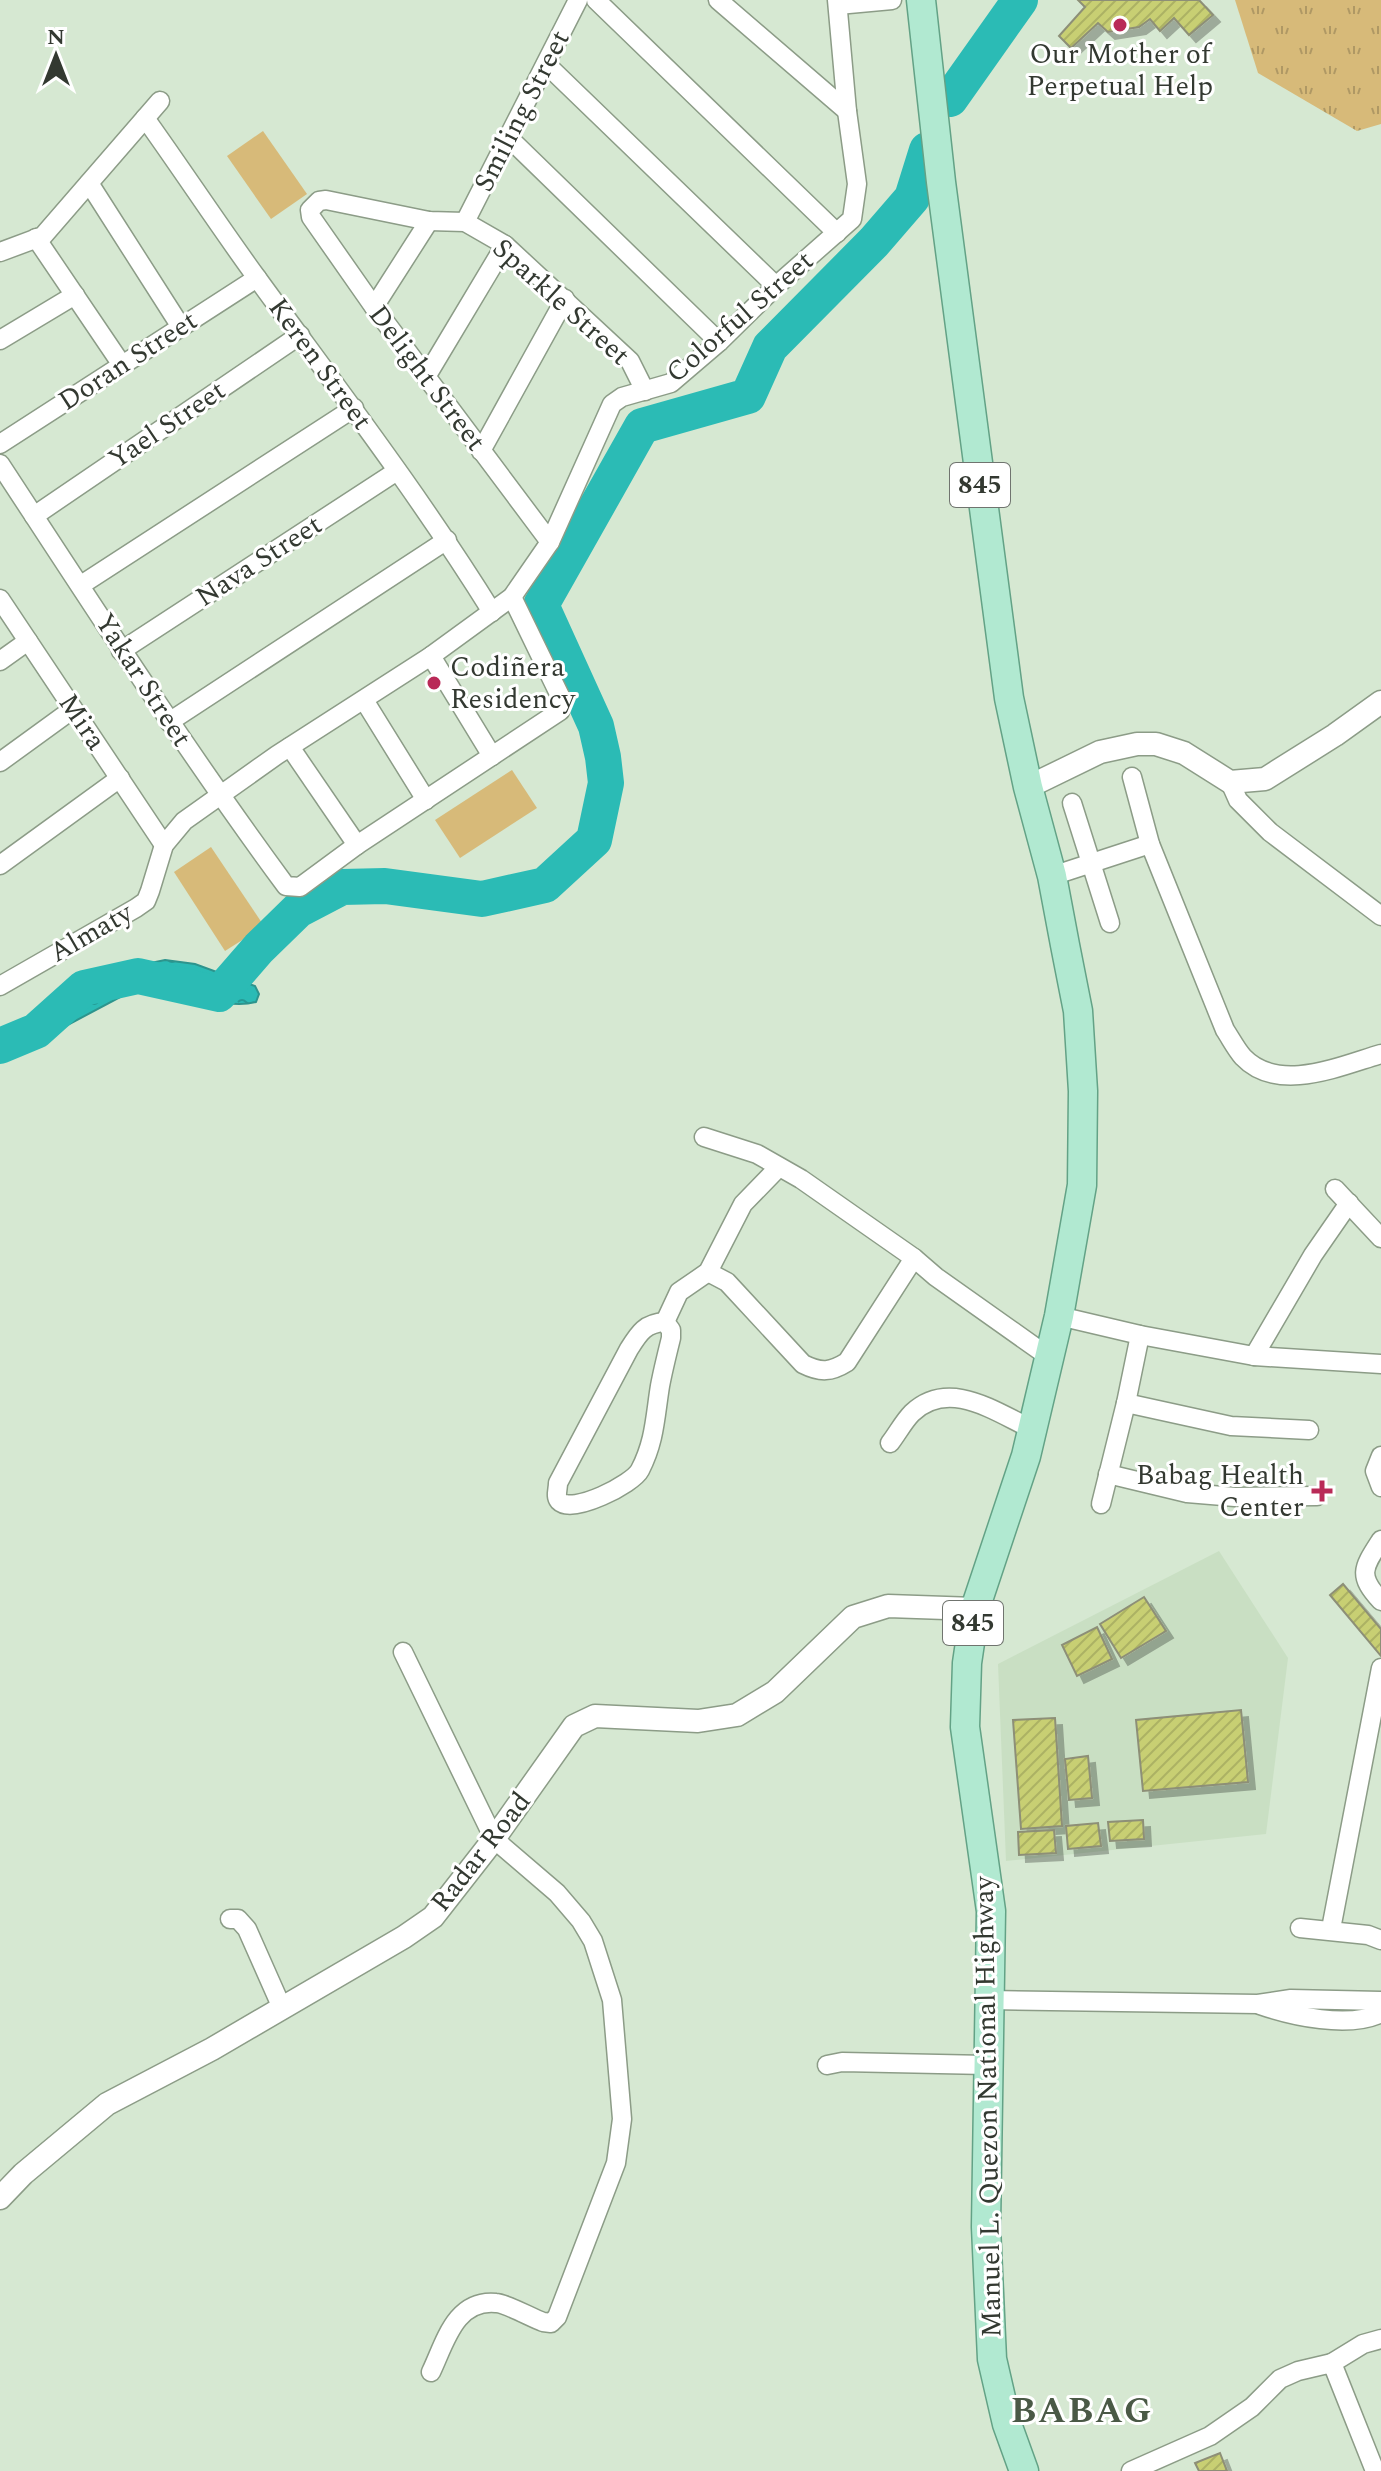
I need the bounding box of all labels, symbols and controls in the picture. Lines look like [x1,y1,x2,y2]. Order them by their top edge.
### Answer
north arrow [16,16,96,96]
marker: Our Mother of Perpetual Help [1111,16,1129,34]
text: N [47,21,65,54]
street label: Smiling Street [463,23,581,199]
place label: Our Mother of Perpetual Help [1027,33,1213,108]
street label: Sparkle Street [482,228,640,376]
street label: Colorful Street [656,240,824,394]
street label: Keren Street [257,289,383,439]
street label: Delight Street [357,296,497,460]
street label: Doran Street [50,300,206,422]
street label: Yael Street [99,370,235,480]
road number: 845 [950,463,1010,507]
street label: Nava Street [187,504,331,618]
street label: Yakar Street [84,604,203,756]
place label: Codiñera Residency [450,646,577,721]
marker: Codiñera Residency [425,674,443,692]
street label: Mira [47,685,117,759]
street label: Almaty [41,891,142,974]
place label: Babag Health Center [1136,1454,1304,1529]
marker: Babag Health Center [1311,1480,1333,1502]
road number: 845 [943,1601,1003,1645]
street label: Radar Road [420,1782,542,1922]
street label: Manuel L. Quezon National Highway [962,1874,1014,2338]
district label: BABAG [1011,2384,1153,2439]

